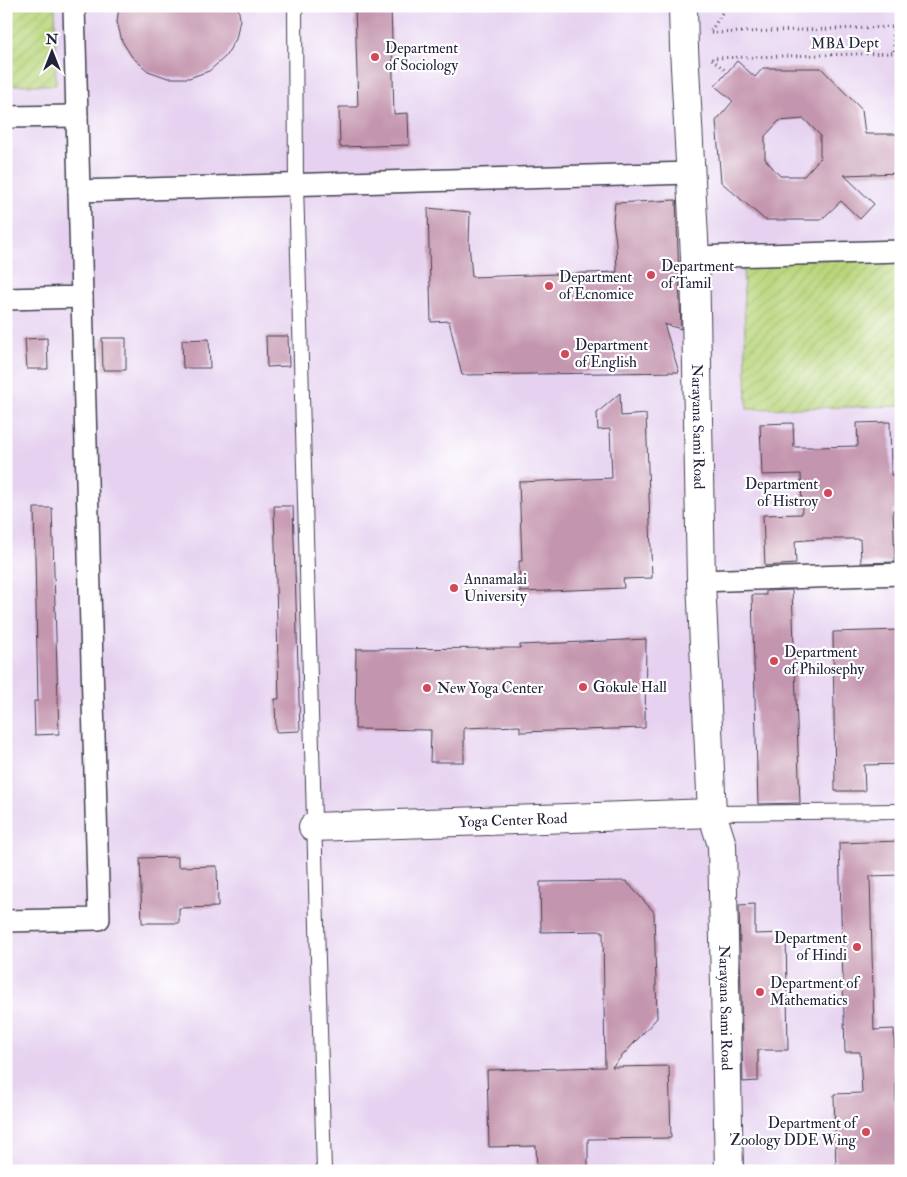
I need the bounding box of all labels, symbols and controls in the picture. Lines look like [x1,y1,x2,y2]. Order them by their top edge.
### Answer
north arrow [28,28,78,78]
text: N [45,31,59,48]
street label: MBA Dept [811,33,879,55]
place label: Department of Sociology [385,39,458,75]
marker: Department of Sociology [369,51,381,63]
place label: Department of Tamil [661,257,734,293]
place label: Department of Ecnomice [559,268,634,304]
marker: Department of Tamil [645,269,657,281]
marker: Department of Ecnomice [543,280,555,292]
place label: Department of English [575,336,648,372]
marker: Department of English [559,348,571,360]
street label: Narayana Sami Road [687,364,708,490]
place label: Department of Histroy [745,475,818,511]
marker: Department of Histroy [822,487,834,499]
place label: Annamalai University [463,570,527,606]
marker: Annamalai University [448,582,460,594]
place label: Department of Philosephy [784,643,864,680]
marker: Department of Philosephy [768,655,780,667]
place label: Gokule Hall [593,678,667,697]
place label: New Yoga Center [437,679,544,698]
marker: Gokule Hall [577,681,589,693]
marker: New Yoga Center [421,682,433,694]
street label: Yoga Center Road [458,809,568,832]
place label: Department of Hindi [774,929,847,965]
marker: Department of Hindi [851,941,863,953]
street label: Narayana Sami Road [714,945,736,1071]
place label: Department of Mathematics [770,974,860,1010]
marker: Department of Mathematics [754,986,766,998]
place label: Department of Zoology DDE Wing [730,1114,858,1150]
marker: Department of Zoology DDE Wing [860,1126,872,1138]

